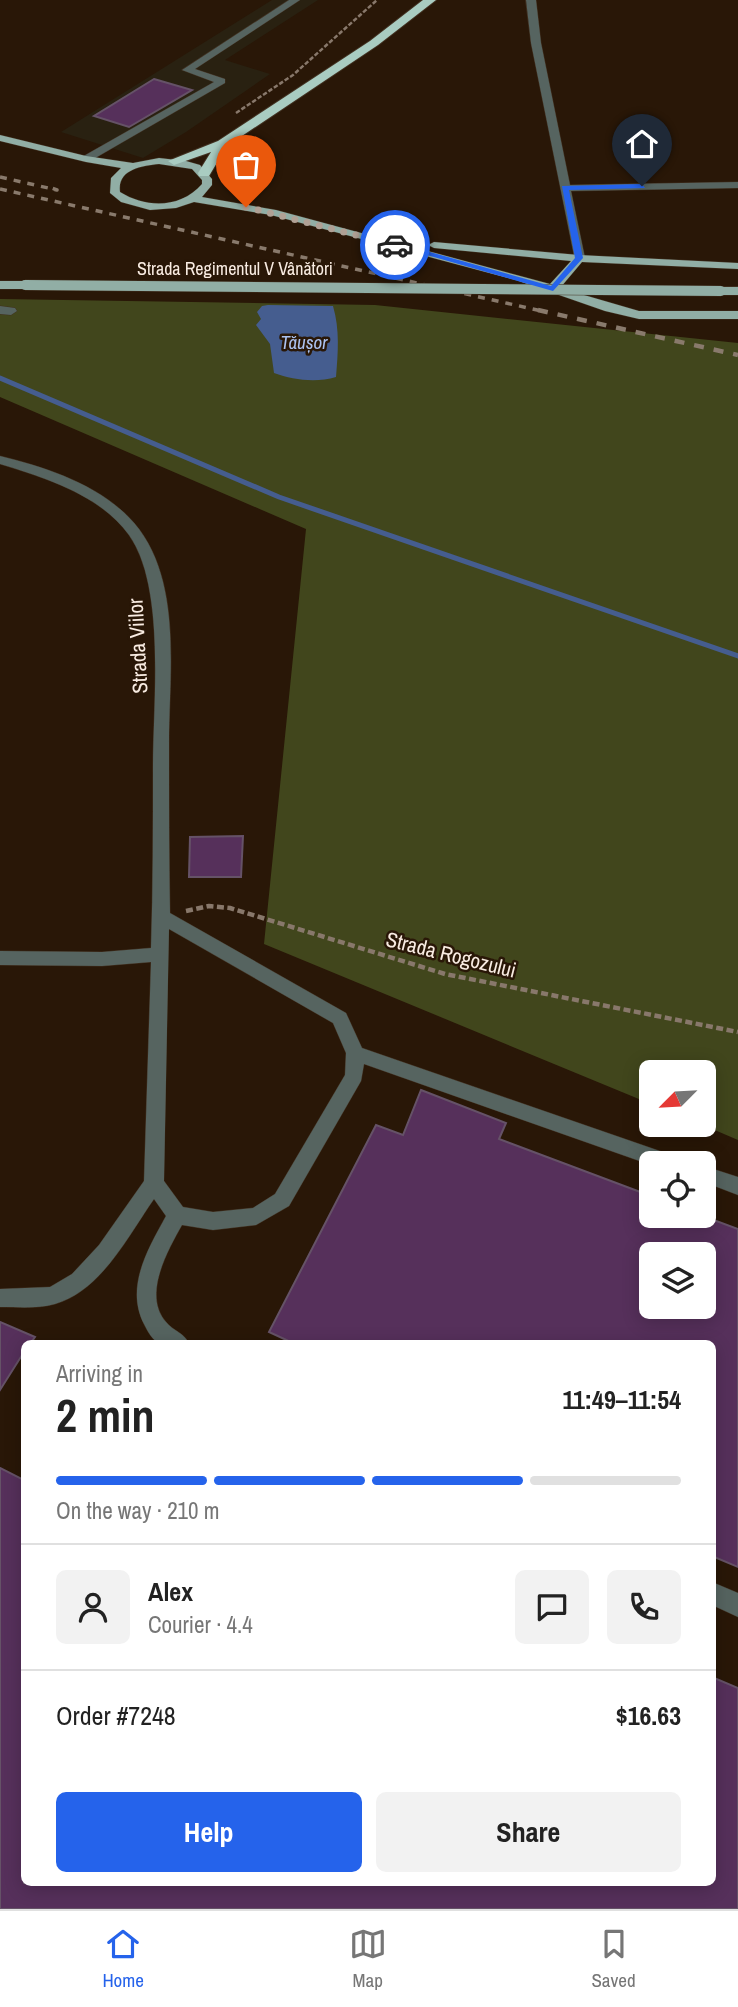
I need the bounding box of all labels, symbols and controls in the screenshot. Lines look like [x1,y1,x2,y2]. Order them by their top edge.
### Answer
pin [612,114,672,186]
icon: home [623,125,661,163]
pin [216,135,276,207]
icon: bag [227,146,265,184]
courier [360,210,430,280]
icon: car [376,226,414,264]
street label: Strada Regimentul V Vânători [137,256,333,281]
water label: Tăușor [281,329,328,355]
street label: Strada Viilor [121,597,154,694]
street label: Strada Rogozului [383,924,519,985]
north arrow [639,1060,716,1138]
map controls [639,1060,716,1319]
button: locate [639,1151,716,1228]
button: layers [639,1242,716,1319]
text: Arriving in [56,1358,143,1389]
text: 11:49–11:54 [562,1382,681,1417]
text: 2 min [56,1384,155,1446]
text: On the way · 210 m [56,1495,220,1526]
button: person [56,1570,130,1644]
button: chat [515,1570,589,1644]
button: phone [607,1570,681,1644]
text: Alex [148,1574,193,1609]
text: Courier · 4.4 [148,1609,253,1640]
text: Order #7248 [56,1698,176,1733]
text: $16.63 [616,1698,681,1733]
button: Help [56,1792,362,1872]
button: Share [376,1792,681,1872]
tab: Home [102,1925,144,1993]
tab: Map [349,1925,387,1993]
tab: Saved [591,1925,636,1993]

